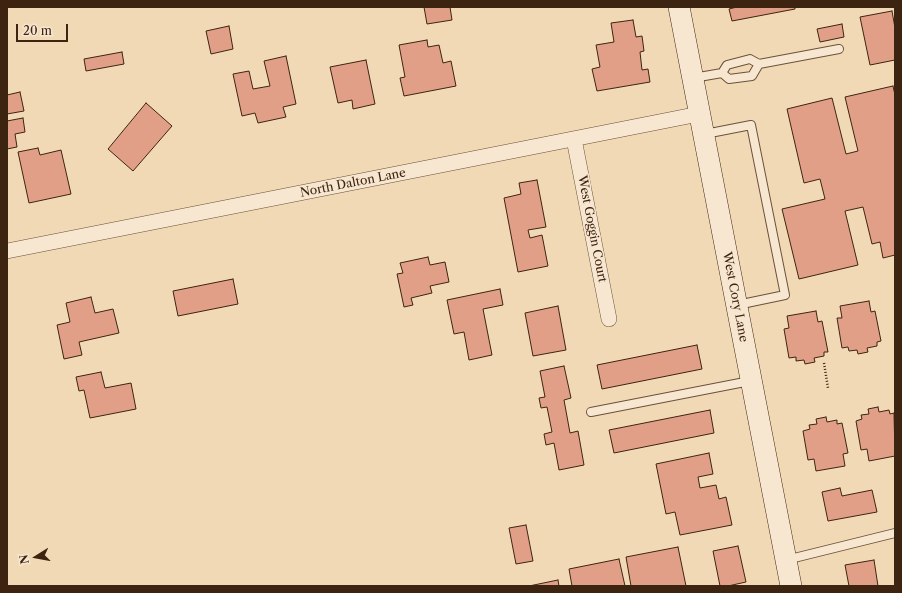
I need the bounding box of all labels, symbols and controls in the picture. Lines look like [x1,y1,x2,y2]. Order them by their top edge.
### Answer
scale bar [18,16,70,42]
text: 20 m [23,23,52,38]
street label: North Dalton Lane [299,166,407,200]
street label: West Goggin Court [575,174,609,284]
street label: West Cory Lane [719,251,751,343]
north arrow [16,537,56,577]
text: N [16,553,32,565]

